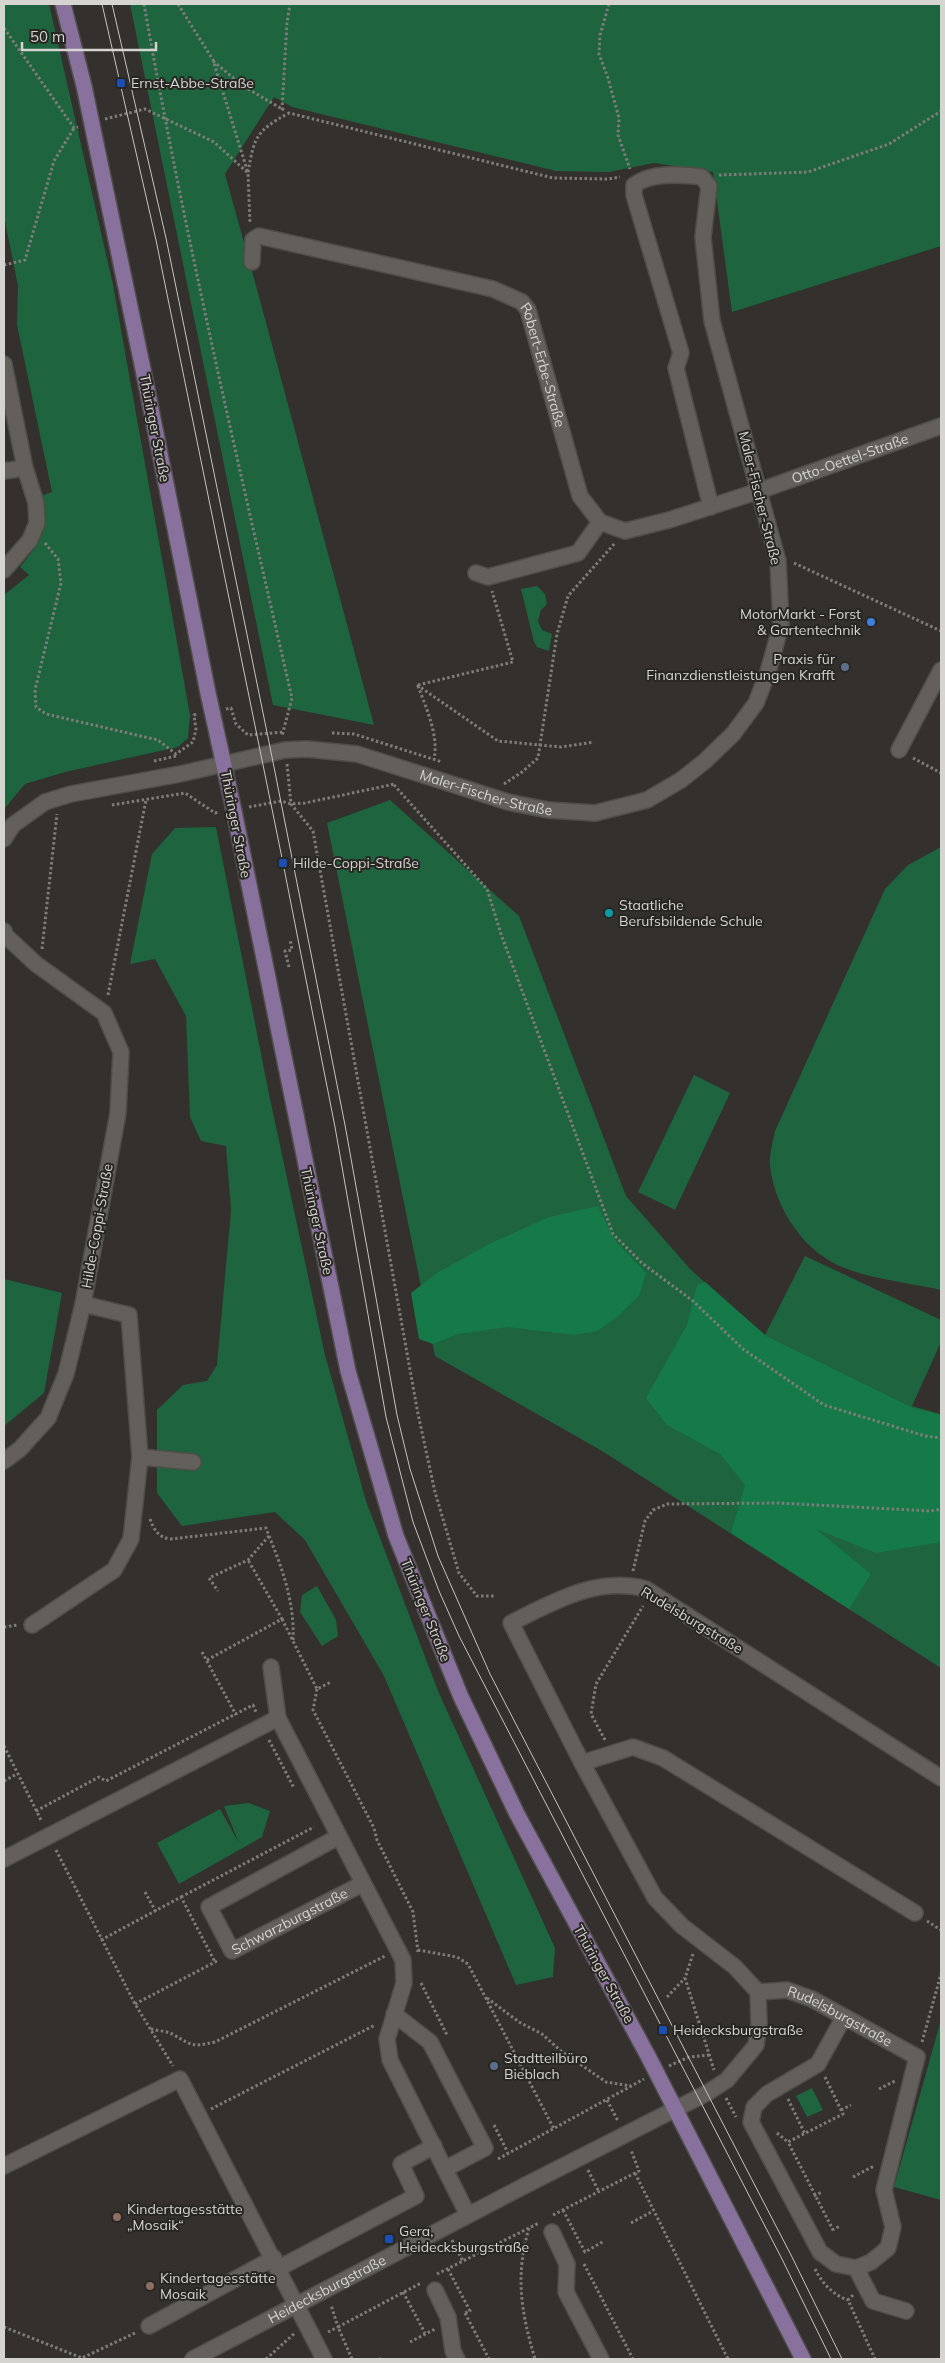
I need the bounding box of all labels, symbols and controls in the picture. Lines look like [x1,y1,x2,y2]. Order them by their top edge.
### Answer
scale bar [22,20,156,52]
text: 50 m [30,27,65,46]
place label: Ernst-Abbe-Straße [131,74,254,92]
marker: Ernst-Abbe-Straße [115,77,127,89]
street label: Robert-Erbe-Straße [516,299,569,429]
street label: Thüringer Straße [136,372,174,484]
street label: Maler-Fischer-Straße [735,429,785,567]
street label: Otto-Oettel-Straße [789,429,911,488]
place label: MotorMarkt - Forst & Gartentechnik [740,605,862,639]
marker: MotorMarkt - Forst & Gartentechnik [865,616,877,628]
place label: Praxis für Finanzdienstleistungen Krafft [646,650,836,684]
marker: Praxis für Finanzdienstleistungen Krafft [839,661,851,673]
street label: Maler-Fischer-Straße [418,766,553,819]
street label: Thüringer Straße [217,768,255,880]
place label: Hilde-Coppi-Straße [293,854,419,872]
marker: Hilde-Coppi-Straße [277,857,289,869]
place label: Staatliche Berufsbildende Schule [619,896,763,930]
marker: Staatliche Berufsbildende Schule [603,907,615,919]
street label: Hilde-Coppi-Straße [77,1162,117,1290]
street label: Thüringer Straße [297,1165,337,1277]
street label: Thüringer Straße [397,1556,455,1664]
street label: Rudelsburgstraße [638,1583,746,1657]
street label: Schwarzburgstraße [228,1884,351,1959]
street label: Thüringer Straße [570,1922,638,2026]
street label: Rudelsburgstraße [785,1982,895,2051]
place label: Heidecksburgstraße [673,2021,803,2039]
marker: Heidecksburgstraße [657,2024,669,2036]
place label: Stadtteilbüro Bieblach [504,2049,588,2083]
marker: Stadtteilbüro Bieblach [488,2060,500,2072]
place label: Kindertagesstätte „Mosaik“ [127,2200,243,2234]
marker: Kindertagesstätte „Mosaik“ [111,2211,123,2223]
place label: Gera, Heidecksburgstraße [399,2222,529,2256]
marker: Gera, Heidecksburgstraße [383,2233,395,2245]
street label: Heidecksburgstraße [265,2251,389,2327]
place label: Kindertagesstätte Mosaik [160,2269,276,2303]
marker: Kindertagesstätte Mosaik [144,2280,156,2292]

